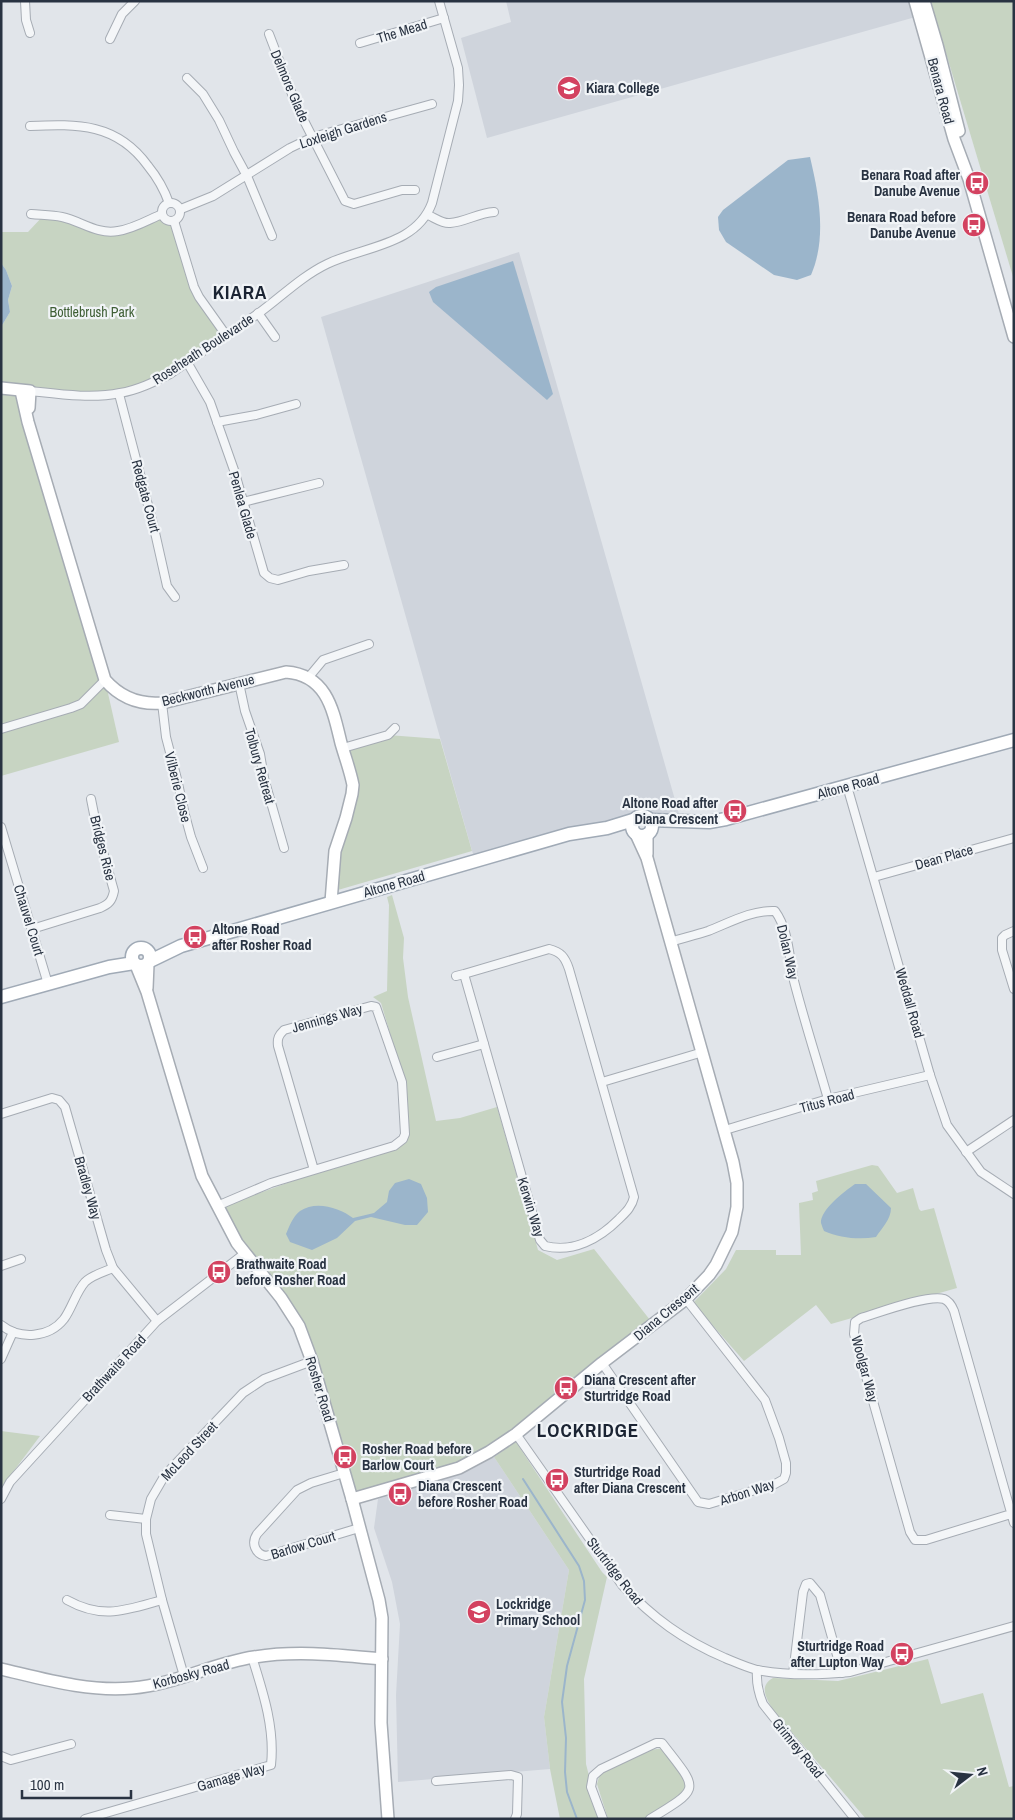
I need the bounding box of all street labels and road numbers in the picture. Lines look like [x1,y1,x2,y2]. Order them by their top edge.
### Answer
street label: The Mead [375,15,429,47]
street label: Delmore Glade [267,47,313,125]
street label: Benara Road [924,56,958,126]
street label: Loxleigh Gardens [297,107,389,153]
street label: Roseheath Boulevarde [149,310,257,388]
street label: Redgate Court [128,458,164,534]
street label: Penlea Glade [225,469,261,541]
street label: Beckworth Avenue [160,670,256,710]
street label: Tolbury Retreat [241,726,279,806]
street label: Vilberie Close [161,750,195,824]
street label: Altone Road [814,769,881,803]
street label: Bridges Rise [86,814,120,882]
street label: Dean Place [913,840,975,874]
street label: Altone Road [360,867,427,902]
street label: Chauvel Court [10,882,48,958]
street label: Dolan Way [773,923,803,981]
street label: Weddall Road [891,966,929,1040]
street label: Jennings Way [290,999,364,1037]
street label: Titus Road [798,1085,856,1117]
street label: Bradley Way [70,1154,106,1222]
street label: Kerwin Way [513,1175,549,1239]
street label: Diana Crescent [630,1279,702,1345]
street label: Brathwaite Road [78,1331,150,1405]
street label: Woolgar Way [847,1334,883,1405]
street label: Rosher Road [302,1354,338,1424]
street label: McLeod Street [157,1418,221,1484]
street label: Arbon Way [716,1475,777,1510]
street label: Barlow Court [269,1527,337,1563]
street label: Sturtridge Road [583,1534,647,1608]
street label: Korbosky Road [151,1655,231,1693]
street label: Grimrey Road [768,1714,828,1782]
street label: Gamage Way [195,1759,267,1795]

